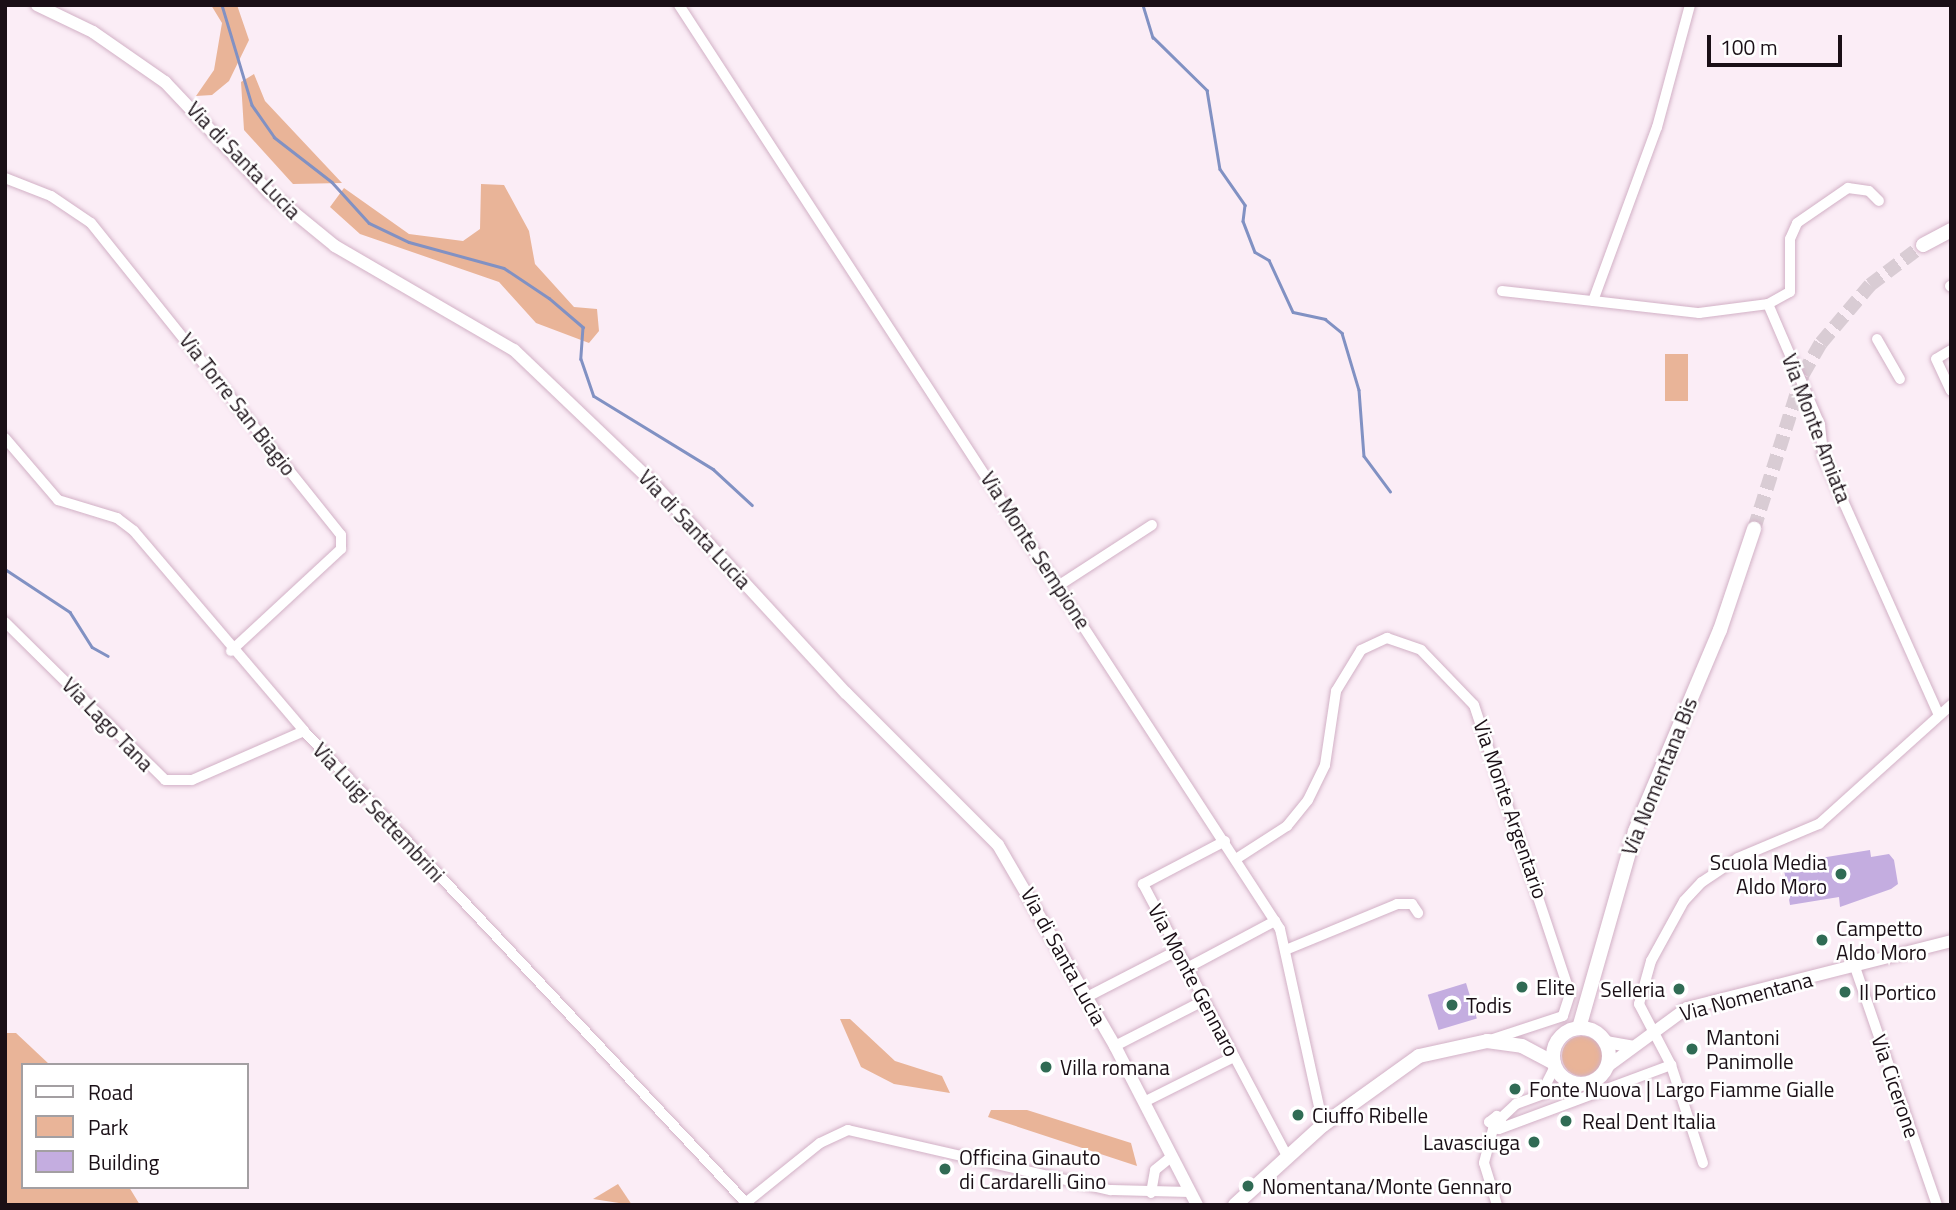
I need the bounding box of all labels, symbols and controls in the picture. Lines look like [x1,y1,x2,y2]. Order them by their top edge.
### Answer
scale bar [1711,21,1846,65]
text: 100 m [1720,31,1777,63]
street label: Via di Santa Lucia [182,96,306,224]
street label: Via Torre San Biagio [174,328,302,480]
street label: Via Monte Amiata [1777,350,1857,506]
street label: Via di Santa Lucia [634,464,756,594]
street label: Via Monte Sempione [976,467,1096,633]
street label: Via Lago Tana [57,672,159,776]
street label: Via Nomentana Bis [1616,693,1702,859]
street label: Via Monte Argentario [1469,716,1553,902]
street label: Via Luigi Settembrini [308,737,450,887]
place label: Scuola Media Aldo Moro [1710,849,1827,899]
marker: Scuola Media Aldo Moro [1833,866,1849,882]
street label: Via di Santa Lucia [1016,883,1112,1029]
street label: Via Monte Gennaro [1143,899,1245,1061]
place label: Campetto Aldo Moro [1836,915,1927,965]
marker: Campetto Aldo Moro [1814,932,1830,948]
street label: Via Nomentana [1677,966,1815,1026]
place label: Elite [1536,974,1575,1000]
place label: Selleria [1600,976,1665,1002]
marker: Elite [1514,979,1530,995]
place label: Il Portico [1859,979,1936,1005]
marker: Selleria [1671,981,1687,997]
marker: Il Portico [1837,984,1853,1000]
place label: Todis [1466,992,1512,1018]
marker: Todis [1444,997,1460,1013]
place label: Mantoni Panimolle [1706,1024,1794,1074]
street label: Via Cicerone [1867,1031,1925,1141]
marker: Mantoni Panimolle [1684,1041,1700,1057]
place label: Villa romana [1060,1054,1170,1080]
marker: Villa romana [1038,1059,1054,1075]
legend [21,1063,248,1189]
text: Road [88,1076,133,1108]
place label: Fonte Nuova | Largo Fiamme Gialle [1529,1076,1834,1102]
marker: Fonte Nuova | Largo Fiamme Gialle [1507,1081,1523,1097]
place label: Ciuffo Ribelle [1312,1102,1428,1128]
marker: Ciuffo Ribelle [1290,1107,1306,1123]
place label: Real Dent Italia [1582,1108,1716,1134]
text: Park [88,1111,128,1143]
marker: Real Dent Italia [1556,1111,1576,1131]
place label: Lavasciuga [1423,1129,1520,1155]
marker: Lavasciuga [1526,1134,1542,1150]
place label: Officina Ginauto di Cardarelli Gino [959,1144,1106,1194]
text: Building [88,1146,159,1178]
marker: Officina Ginauto di Cardarelli Gino [937,1161,953,1177]
place label: Nomentana/Monte Gennaro [1262,1173,1512,1199]
marker: Nomentana/Monte Gennaro [1240,1178,1256,1194]

